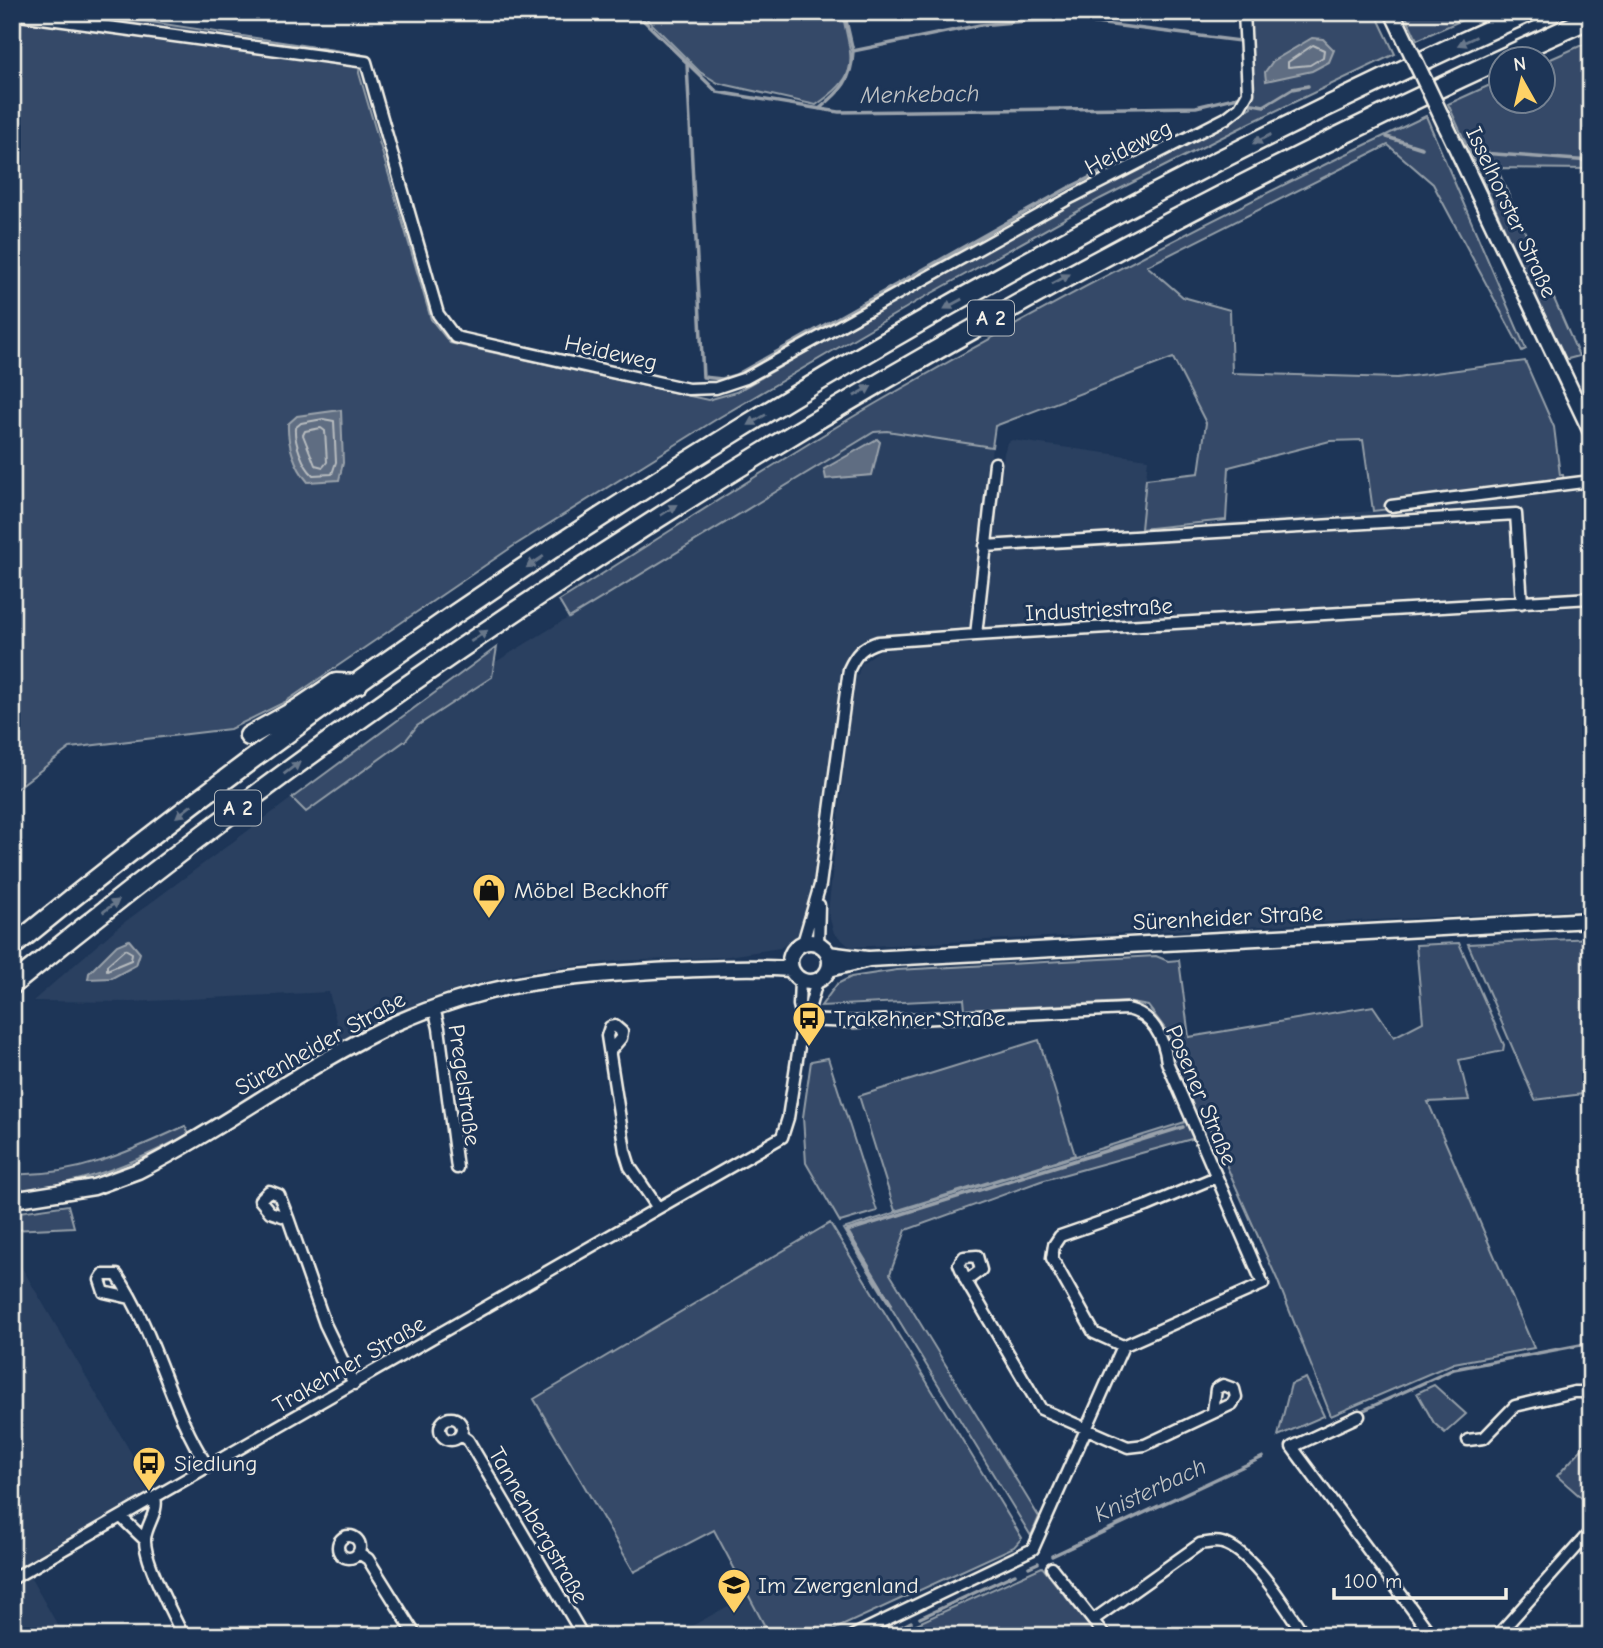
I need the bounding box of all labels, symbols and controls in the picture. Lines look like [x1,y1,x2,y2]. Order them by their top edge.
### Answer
one-way arrow [1457,35,1477,47]
north arrow [1488,46,1558,116]
text: N [1512,52,1527,76]
water label: Menkebach [859,79,980,109]
street label: Heideweg [1080,114,1176,181]
street label: Isselhorster Straße [1460,122,1563,302]
one-way arrow [1252,134,1272,145]
one-way arrow [1051,273,1071,285]
one-way arrow [943,298,963,310]
road number: A 2 [968,300,1014,336]
street label: Heideweg [562,329,660,376]
one-way arrow [853,385,872,397]
one-way arrow [748,414,767,426]
one-way arrow [659,504,679,517]
one-way arrow [526,555,544,569]
street label: Industriestraße [1024,592,1174,627]
one-way arrow [470,630,489,643]
one-way arrow [282,761,301,775]
road number: A 2 [215,790,261,826]
one-way arrow [176,803,194,818]
shop icon: Möbel Beckhoff [470,871,508,920]
place label: Möbel Beckhoff [514,877,669,904]
street label: Sürenheider Straße [1132,899,1324,936]
one-way arrow [102,900,120,914]
street label: Sürenheider Straße [230,985,410,1101]
bus stop icon: Trakehner Straße [790,999,828,1048]
place label: Trakehner Straße [834,1005,1006,1032]
street label: Posener Straße [1160,1021,1243,1169]
street label: Pregelstraße [443,1023,486,1147]
street label: Trakehner Straße [268,1310,430,1419]
street label: Tannenbergstraße [483,1442,594,1608]
bus stop icon: Siedlung [130,1444,168,1493]
place label: Siedlung [174,1450,257,1477]
water label: Knisterbach [1089,1452,1211,1528]
scale bar [1334,1557,1505,1601]
school or university icon: Im Zwergenland [715,1566,753,1615]
text: 100 m [1344,1569,1402,1593]
place label: Im Zwergenland [758,1572,919,1599]

